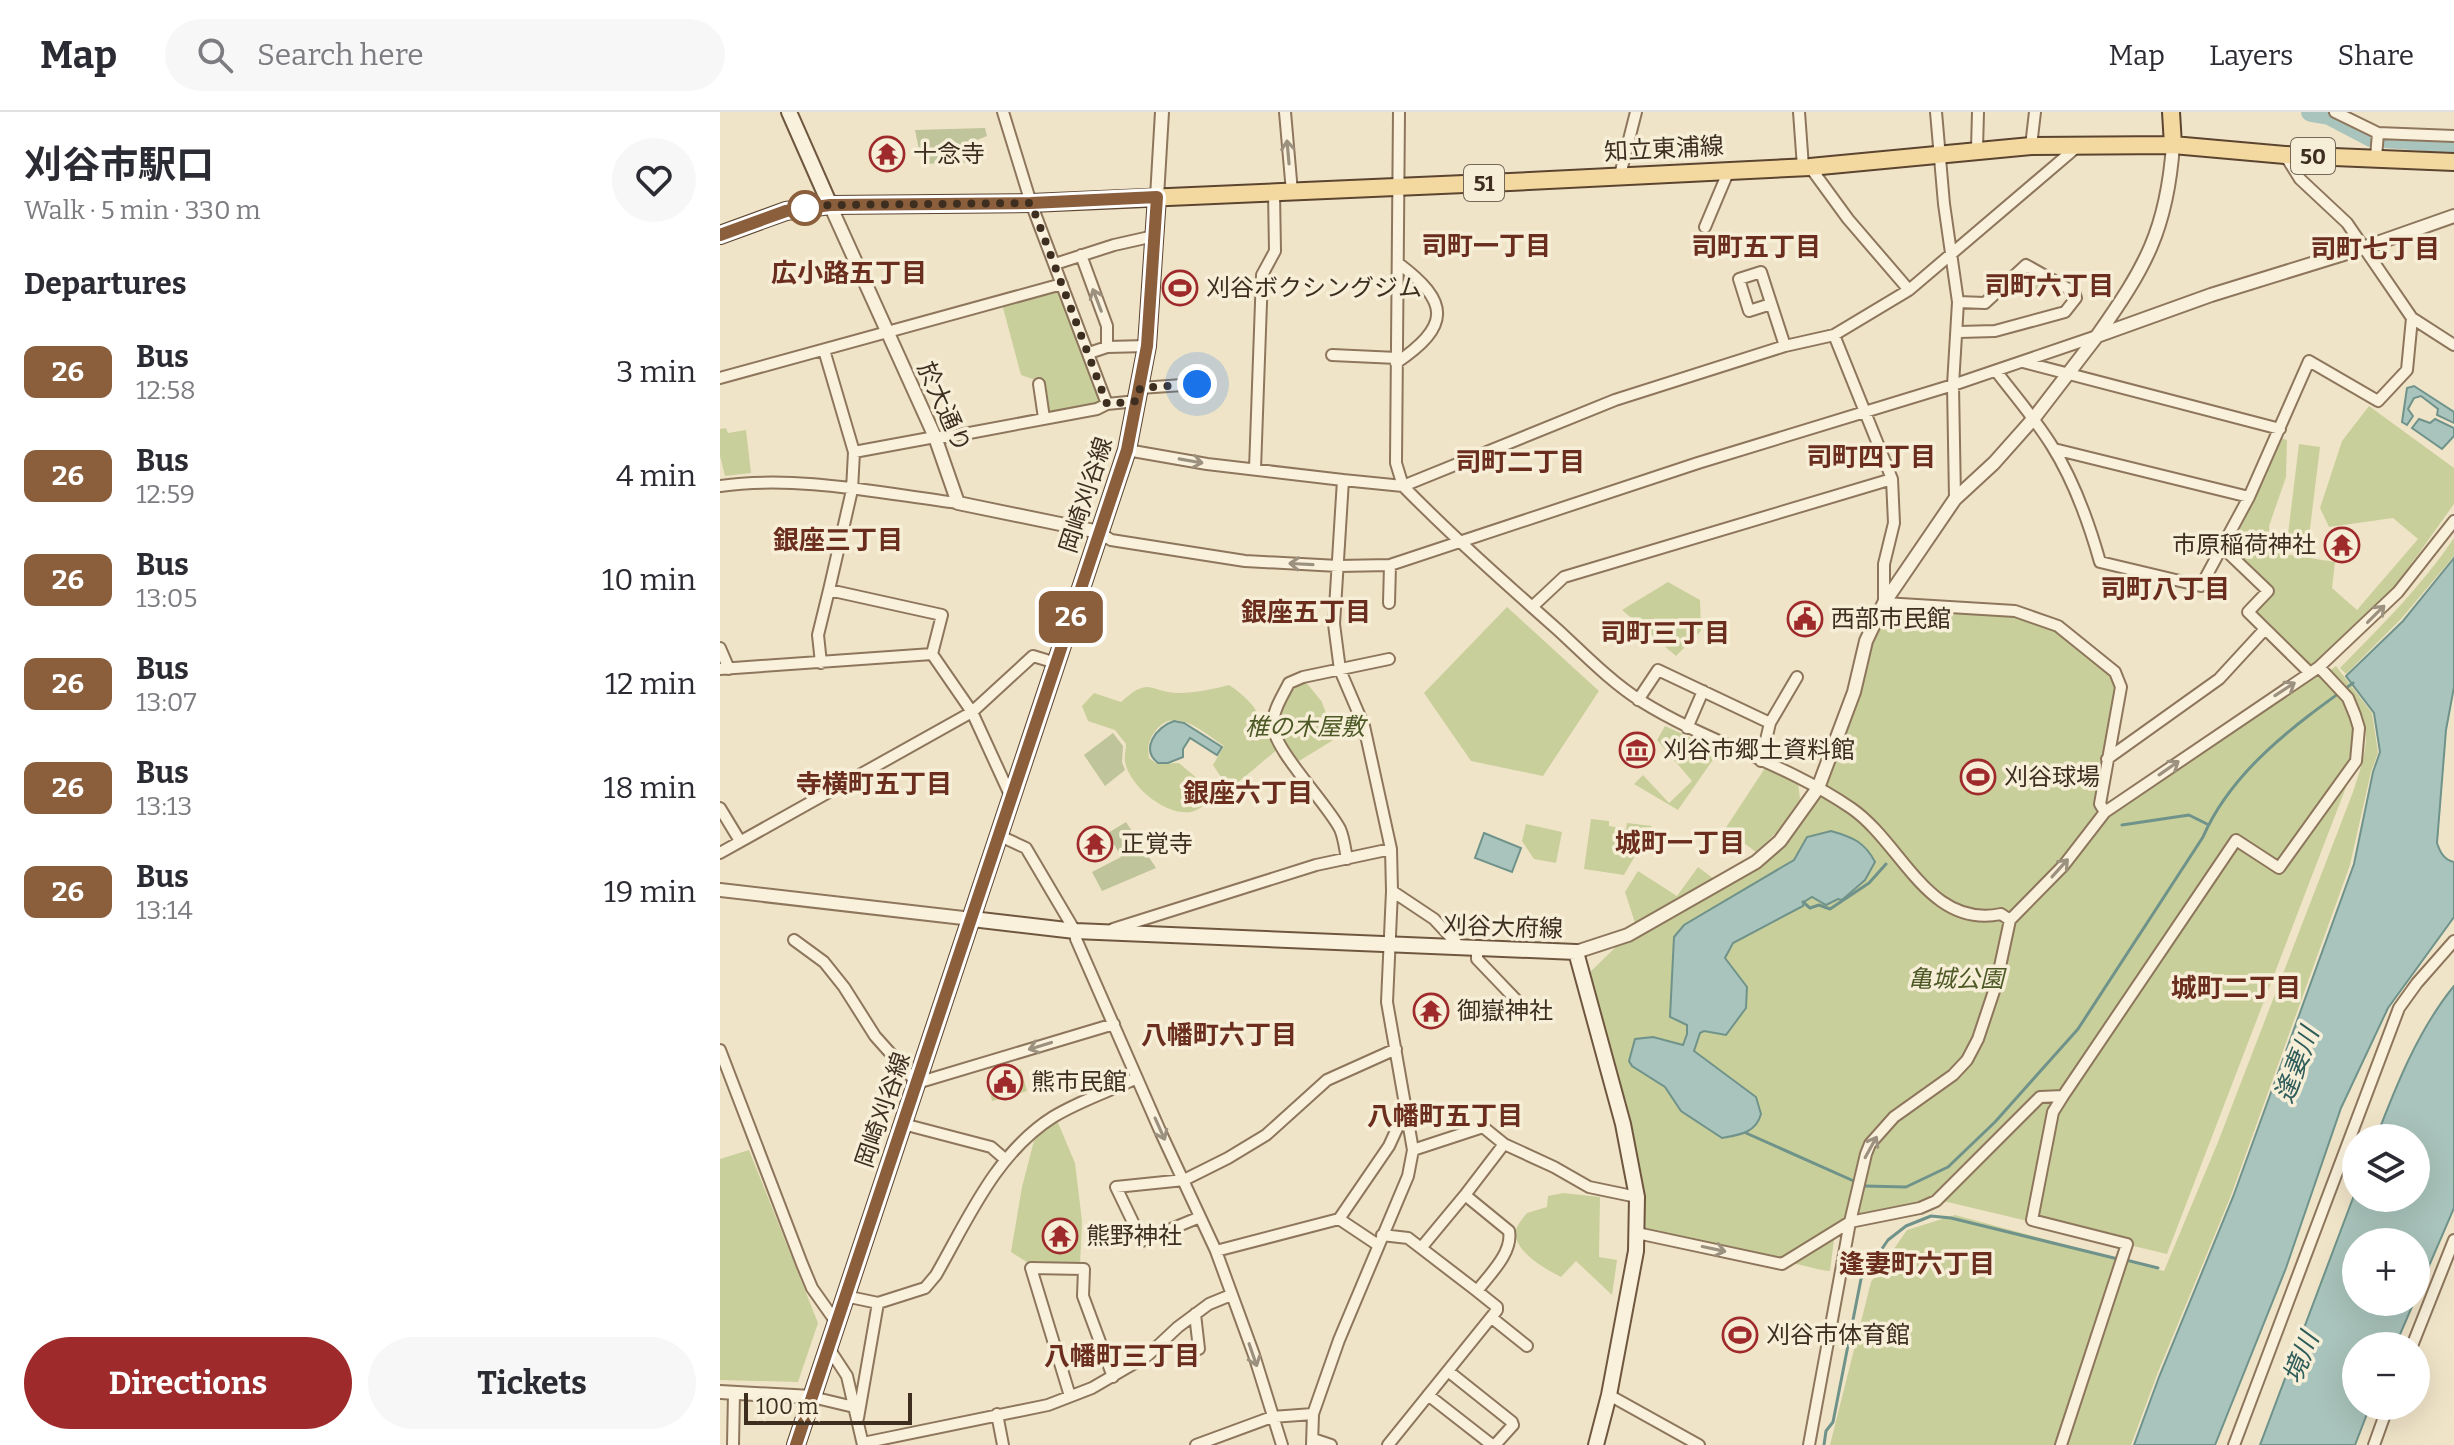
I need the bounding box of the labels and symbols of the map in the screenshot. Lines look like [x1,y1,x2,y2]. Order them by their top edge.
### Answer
street label: 知立東浦線 [1603,132,1725,166]
temple icon: 十念寺 [868,135,906,173]
road number: 50 [2291,138,2335,174]
one-way arrow [1281,139,1296,166]
place label: 十念寺 [913,140,985,168]
road number: 51 [1464,165,1504,201]
unlabelled marker [788,191,822,225]
district label: 司町一丁目 [1421,231,1551,262]
district label: 司町五丁目 [1691,232,1821,263]
district label: 司町七丁目 [2310,234,2440,265]
district label: 広小路五丁目 [771,258,927,289]
sports icon: 刈谷ボクシングジム [1161,269,1199,307]
district label: 司町六丁目 [1984,271,2114,302]
place label: 刈谷ボクシングジム [1206,274,1422,302]
one-way arrow [1089,289,1103,313]
street label: 於大通り [912,357,976,457]
your location [1177,364,1217,404]
street label: 岡崎刈谷線 [1054,434,1118,556]
district label: 司町四丁目 [1806,442,1936,473]
district label: 司町二丁目 [1455,447,1585,478]
one-way arrow [1178,454,1203,469]
district label: 銀座三丁目 [773,525,903,556]
temple icon: 市原稲荷神社 [2323,526,2361,564]
place label: 市原稲荷神社 [2172,531,2316,559]
one-way arrow [1288,557,1315,572]
district label: 司町八丁目 [2100,574,2230,605]
line badge: 26 [1035,591,1107,643]
district label: 銀座五丁目 [1241,597,1371,628]
public building icon: 西部市民館 [1786,600,1824,638]
one-way arrow [2366,604,2386,623]
place label: 西部市民館 [1831,605,1951,633]
district label: 司町三丁目 [1600,618,1730,649]
one-way arrow [2273,680,2296,696]
park label: 椎の木屋敷 [1245,713,1368,741]
museum icon: 刈谷市郷土資料館 [1618,731,1656,769]
place label: 刈谷市郷土資料館 [1663,736,1855,764]
sports icon: 刈谷球場 [1959,758,1997,796]
one-way arrow [2157,760,2179,776]
place label: 刈谷球場 [2004,763,2100,791]
district label: 寺横町五丁目 [796,769,952,800]
district label: 銀座六丁目 [1183,778,1313,809]
temple icon: 正覚寺 [1076,825,1114,863]
district label: 城町一丁目 [1615,828,1745,859]
place label: 正覚寺 [1121,830,1193,858]
one-way arrow [2051,859,2069,879]
street label: 刈谷大府線 [1443,911,1563,943]
park label: 亀城公園 [1908,965,2007,993]
district label: 城町二丁目 [2171,973,2301,1004]
temple icon: 御嶽神社 [1412,992,1450,1030]
place label: 御嶽神社 [1457,997,1553,1025]
district label: 八幡町六丁目 [1141,1020,1297,1051]
water label: 逢妻川 [2269,1020,2327,1107]
one-way arrow [1027,1039,1053,1054]
street label: 岡崎刈谷線 [850,1049,916,1171]
public building icon: 熊市民館 [986,1063,1024,1101]
place label: 熊市民館 [1031,1068,1127,1096]
district label: 八幡町五丁目 [1367,1101,1523,1132]
one-way arrow [1153,1117,1168,1141]
one-way arrow [1863,1136,1879,1159]
temple icon: 熊野神社 [1041,1217,1079,1255]
place label: 熊野神社 [1086,1222,1182,1250]
one-way arrow [1700,1243,1726,1258]
district label: 逢妻町六丁目 [1839,1249,1995,1280]
sports icon: 刈谷市体育館 [1721,1316,1759,1354]
place label: 刈谷市体育館 [1766,1321,1910,1349]
water label: 境川 [2277,1325,2326,1388]
district label: 八幡町三丁目 [1044,1341,1200,1372]
one-way arrow [1247,1343,1262,1368]
scale bar [744,1389,912,1425]

